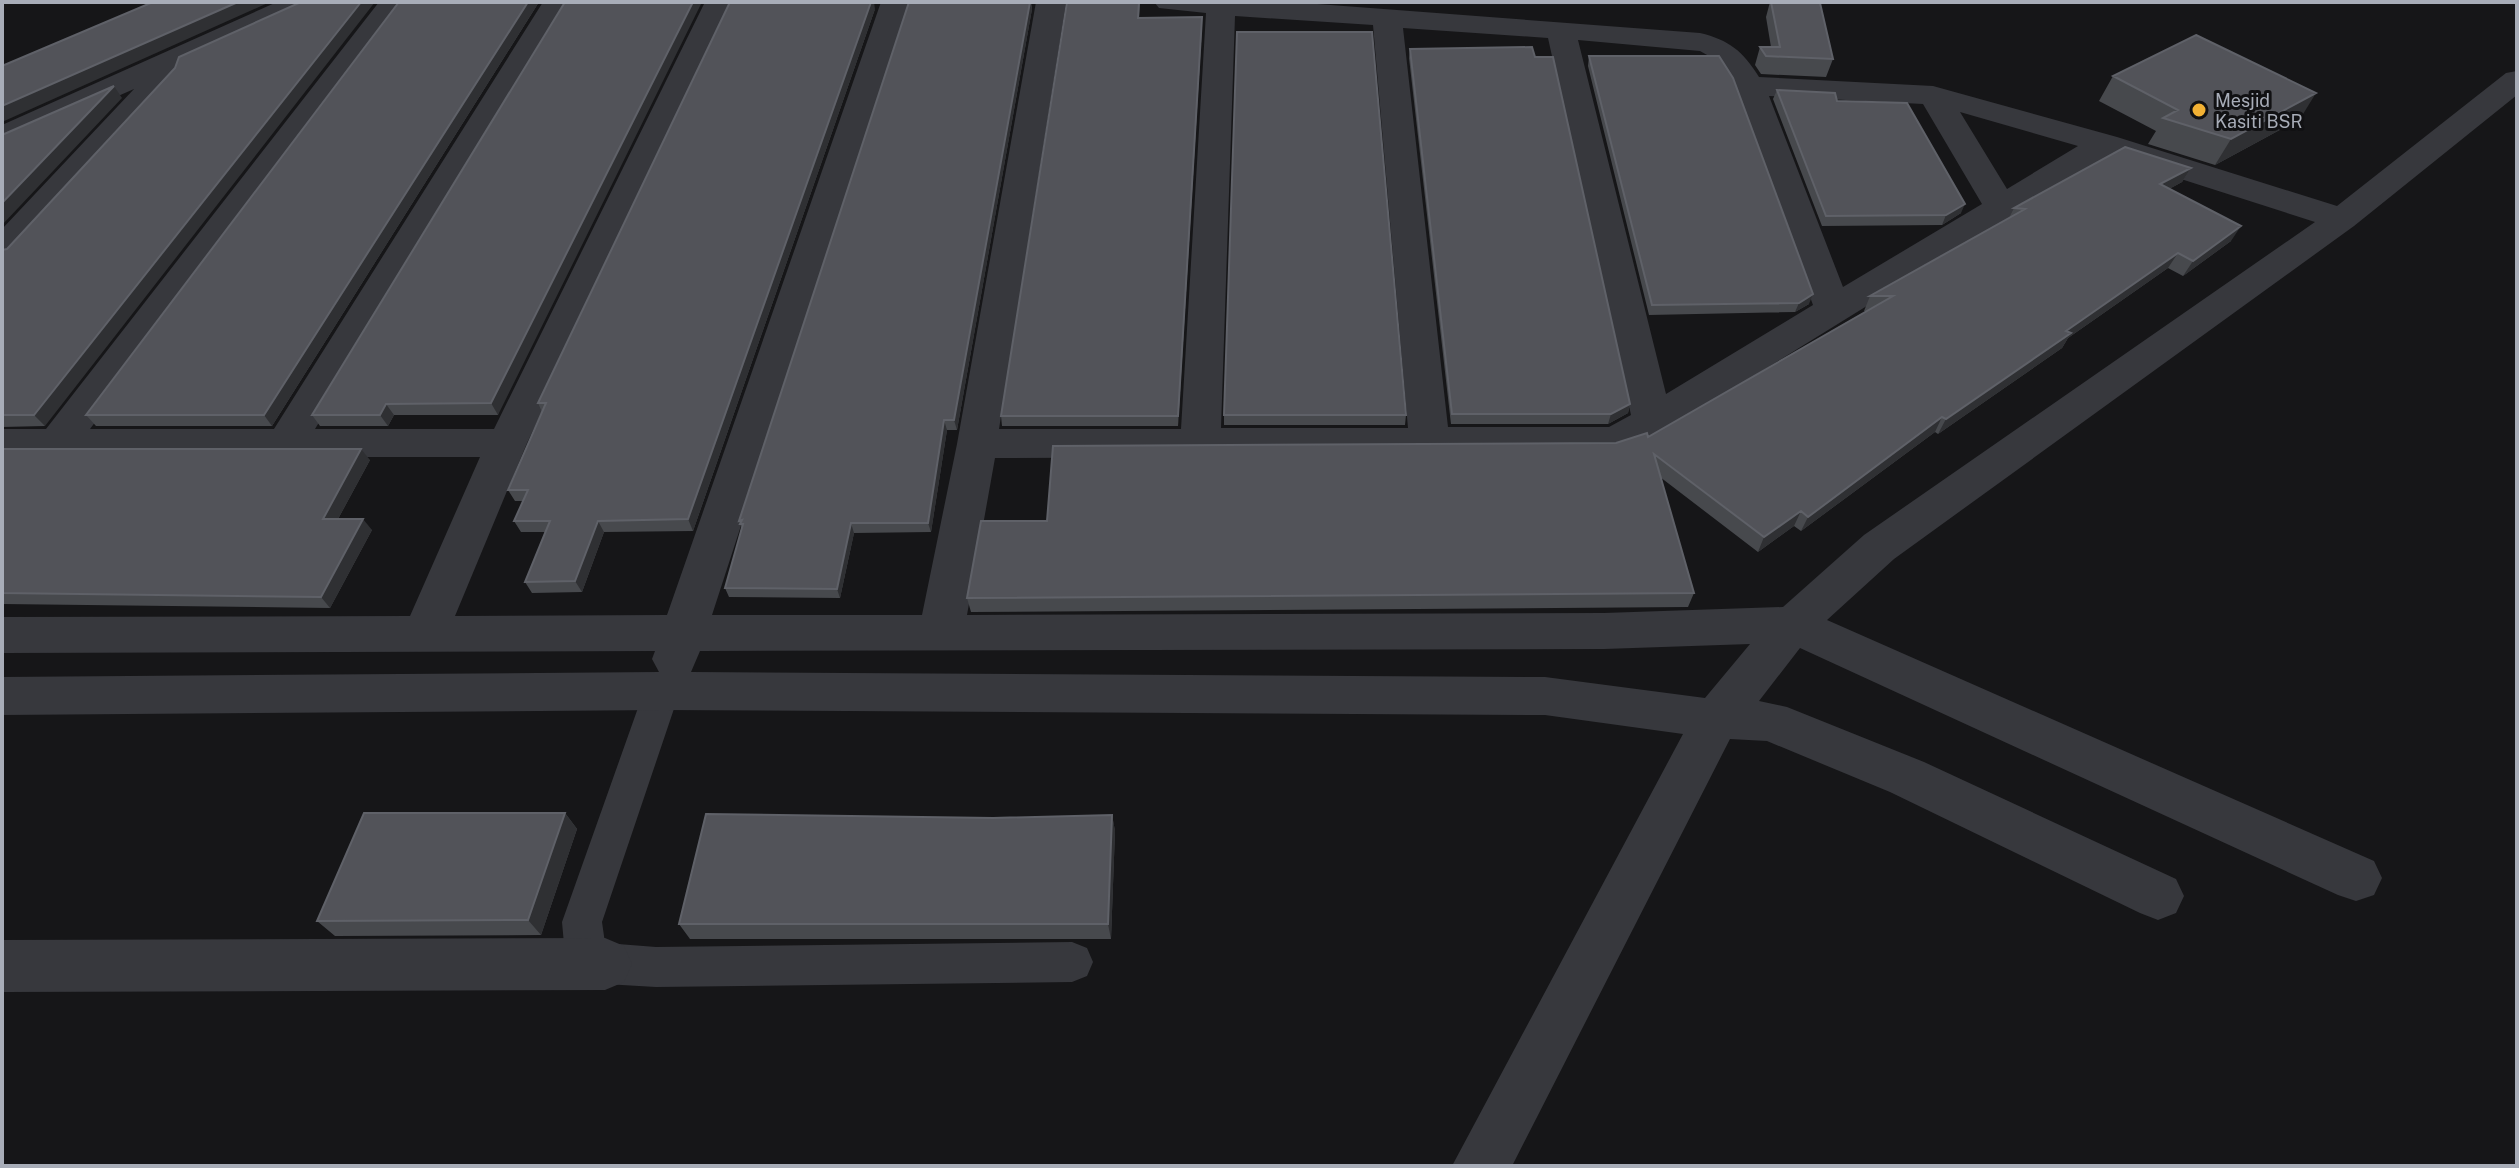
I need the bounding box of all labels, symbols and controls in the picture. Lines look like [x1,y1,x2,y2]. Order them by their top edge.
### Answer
place label: Mesjid Kasiti BSR [2215,90,2303,132]
marker: Mesjid Kasiti BSR [2190,101,2208,119]

